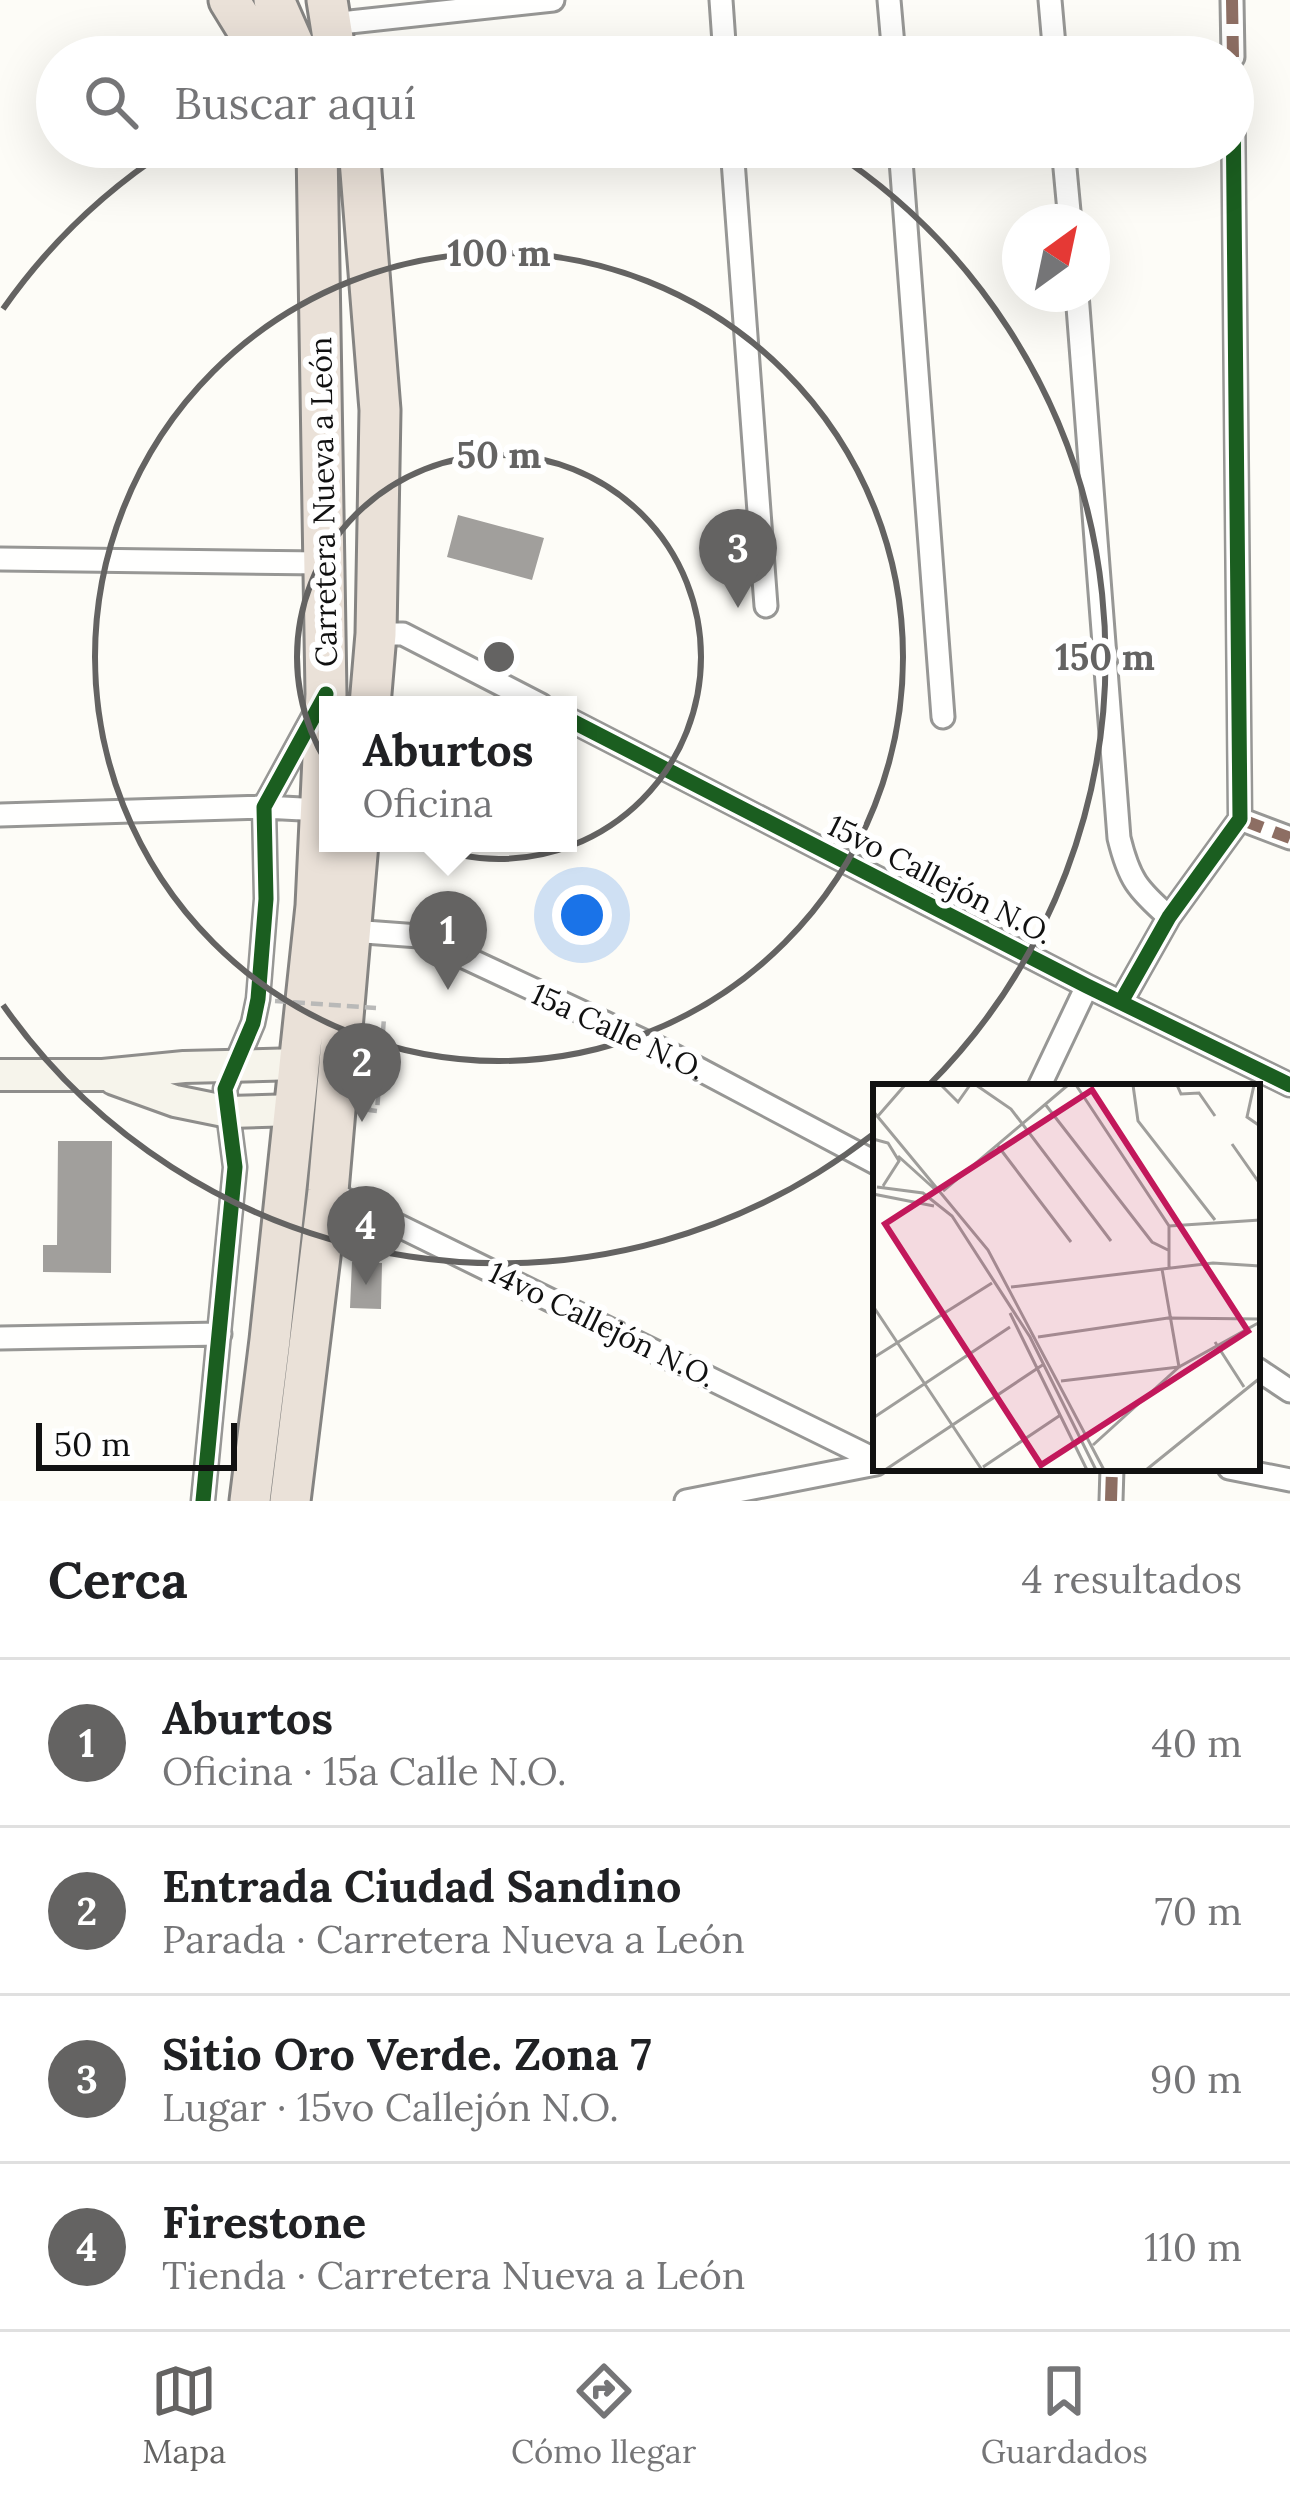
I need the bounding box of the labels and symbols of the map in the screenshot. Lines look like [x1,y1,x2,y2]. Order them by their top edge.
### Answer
north arrow [1002,204,1110,312]
text: 100 m [448,230,551,276]
street label: Carretera Nueva a León [301,337,345,667]
text: 50 m [457,432,541,478]
pin: 3 [699,509,777,608]
text: 150 m [1055,634,1155,680]
centre of rings [478,636,520,678]
street label: 15vo Callejón N.O. [821,806,1060,953]
your location [552,885,612,945]
pin: 1 [409,891,487,990]
street label: 15a Calle N.O. [526,974,711,1088]
pin: 2 [323,1023,401,1122]
inset map [873,1084,1260,1471]
pin: 4 [327,1186,405,1285]
street label: 14vo Callejón N.O. [482,1253,722,1396]
scale bar [36,1417,237,1470]

